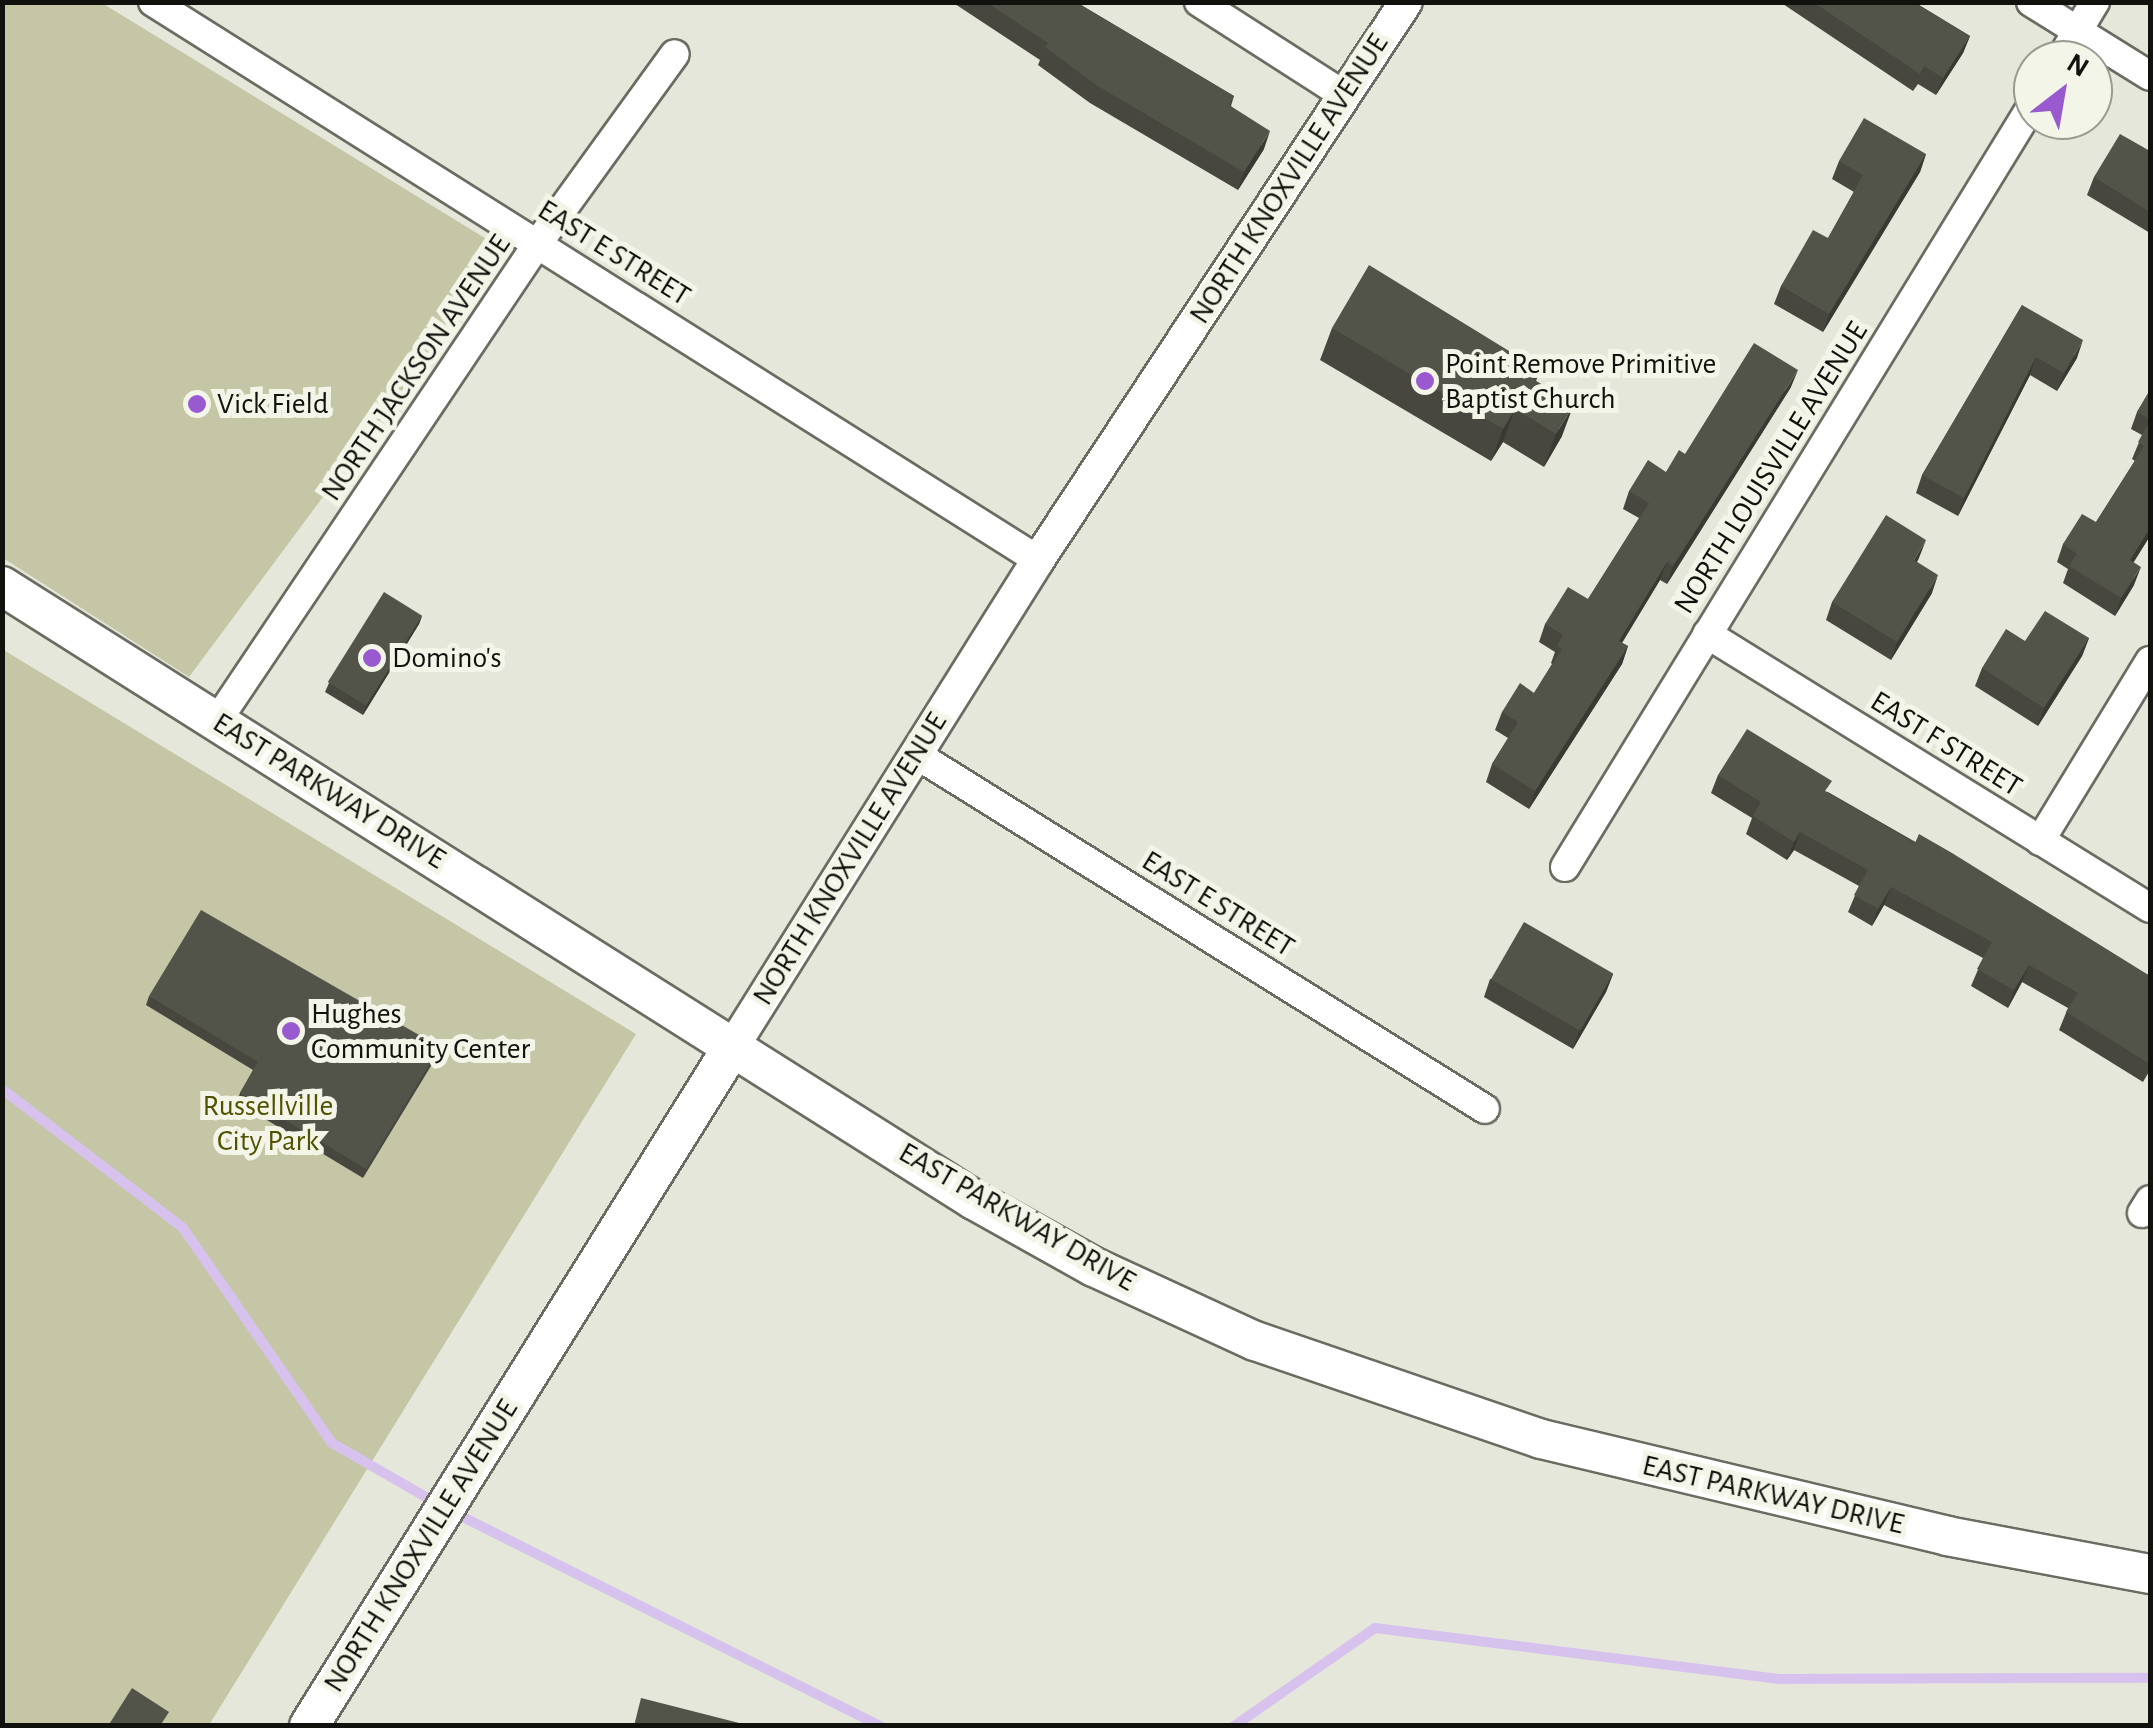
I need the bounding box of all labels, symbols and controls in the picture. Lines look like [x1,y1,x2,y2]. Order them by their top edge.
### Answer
street label: NORTH KNOXVILLE AVENUE [1182,27,1396,331]
north arrow [2013,40,2113,140]
text: N [2062,49,2093,83]
street label: EAST E STREET [531,192,697,314]
street label: NORTH JACKSON AVENUE [313,228,519,508]
street label: NORTH LOUISVILLE AVENUE [1666,315,1876,621]
place label: Point Remove Primitive Baptist Church [1445,346,1716,416]
marker: Point Remove Primitive Baptist Church [1414,370,1436,392]
place label: Vick Field [217,386,328,422]
marker: Vick Field [186,393,208,415]
place label: Domino's [392,640,502,676]
marker: Domino's [361,647,383,669]
street label: EAST F STREET [1864,683,2028,805]
street label: EAST PARKWAY DRIVE [206,705,452,877]
street label: NORTH KNOXVILLE AVENUE [745,706,955,1012]
street label: EAST E STREET [1135,843,1301,965]
place label: Hughes Community Center [311,996,530,1066]
marker: Hughes Community Center [280,1020,302,1042]
park label: Russellville City Park [203,1088,333,1158]
street label: EAST PARKWAY DRIVE [892,1135,1142,1299]
street label: NORTH KNOXVILLE AVENUE [316,1393,526,1699]
street label: EAST PARKWAY DRIVE [1639,1447,1907,1543]

